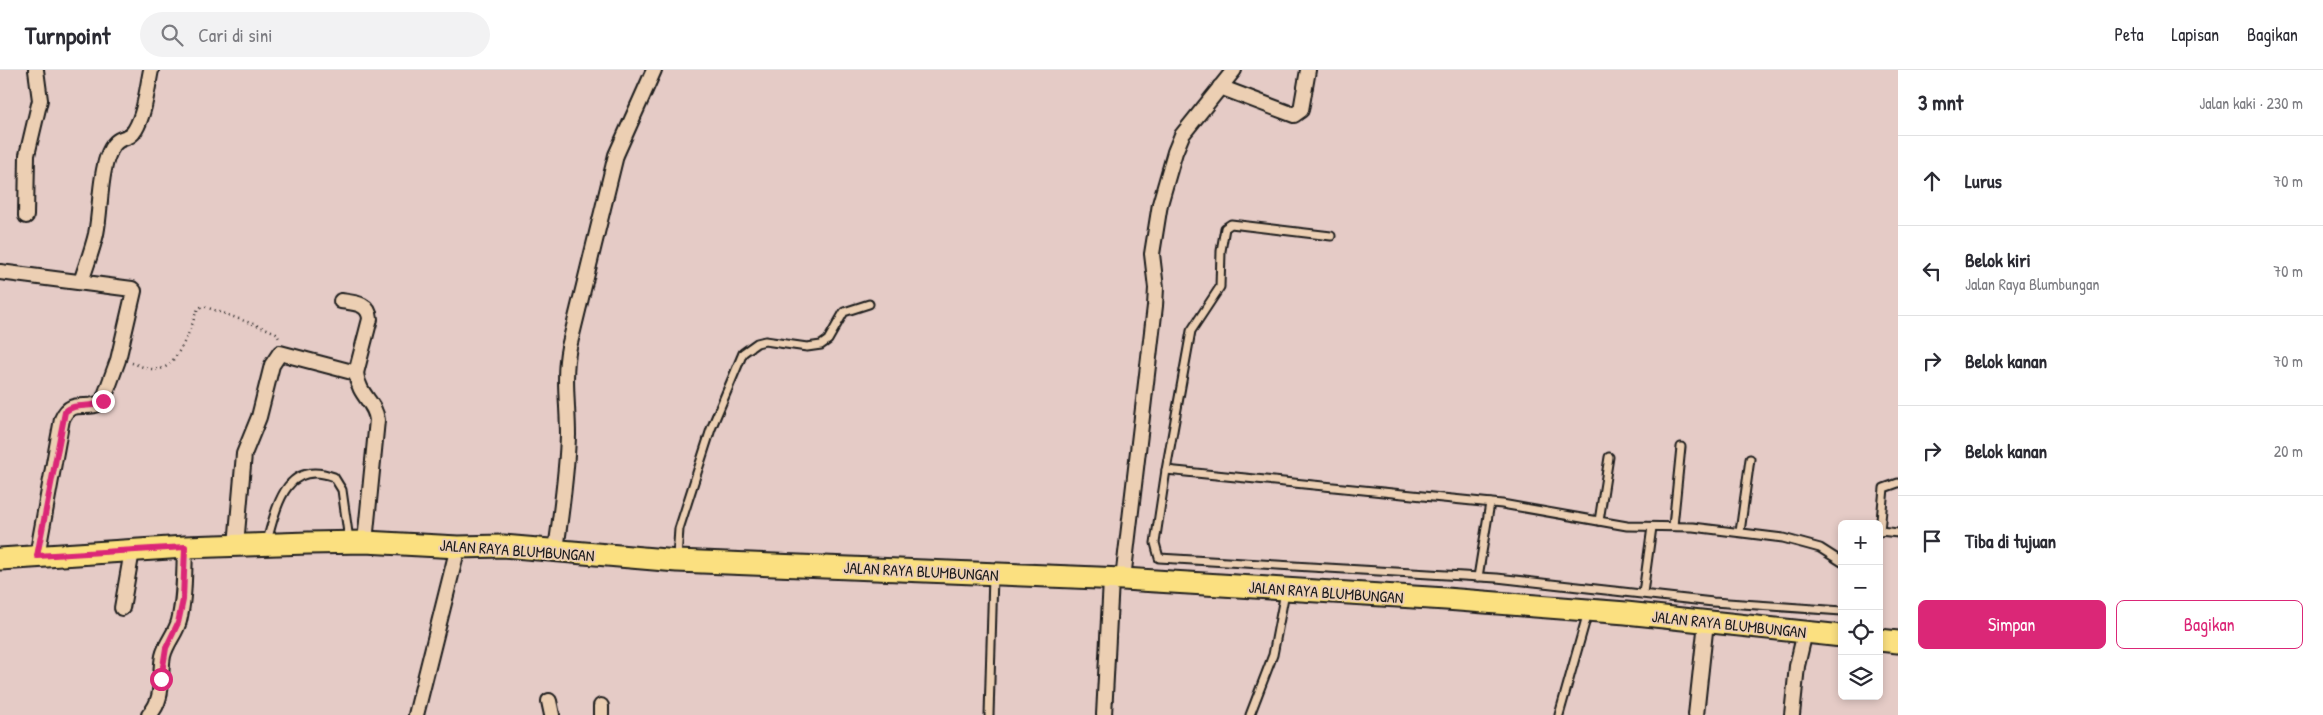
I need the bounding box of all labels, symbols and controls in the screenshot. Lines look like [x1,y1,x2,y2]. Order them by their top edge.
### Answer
search box [140,12,490,57]
text: Turnpoint [25,19,110,51]
icon: search [158,21,186,49]
text: Cari di sini [198,22,273,48]
text: Peta [2114,22,2143,47]
text: Lapisan [2171,22,2219,47]
text: Bagikan [2247,22,2298,47]
text: 3 mnt [1918,88,1963,117]
text: Jalan kaki · 230 m [2199,92,2303,114]
icon: ahead [1918,167,1946,195]
text: Lurus [1965,168,2002,194]
text: 70 m [2273,170,2303,192]
text: Belok kiri [1965,247,2031,273]
icon: left [1918,257,1946,285]
text: 70 m [2273,260,2303,282]
text: Jalan Raya Blumbungan [1965,273,2099,295]
icon: right [1918,347,1946,375]
text: Belok kanan [1965,348,2047,374]
text: 70 m [2273,350,2303,372]
route end [92,390,115,413]
icon: right [1918,437,1946,465]
text: Belok kanan [1965,438,2047,464]
text: 20 m [2274,440,2303,462]
map controls [1838,520,1883,700]
button: + [1838,520,1883,565]
icon: arrive [1918,527,1946,555]
text: Tiba di tujuan [1965,528,2056,554]
street label: JALAN RAYA BLUMBUNGAN [439,534,595,566]
street label: JALAN RAYA BLUMBUNGAN [843,556,999,586]
button: − [1838,565,1883,610]
street label: JALAN RAYA BLUMBUNGAN [1248,576,1404,608]
button: Simpan [1918,600,2106,649]
button: Bagikan [2116,600,2303,649]
street label: JALAN RAYA BLUMBUNGAN [1651,605,1807,643]
button: locate [1838,610,1883,655]
button: layers [1838,655,1883,700]
route start [150,668,173,691]

